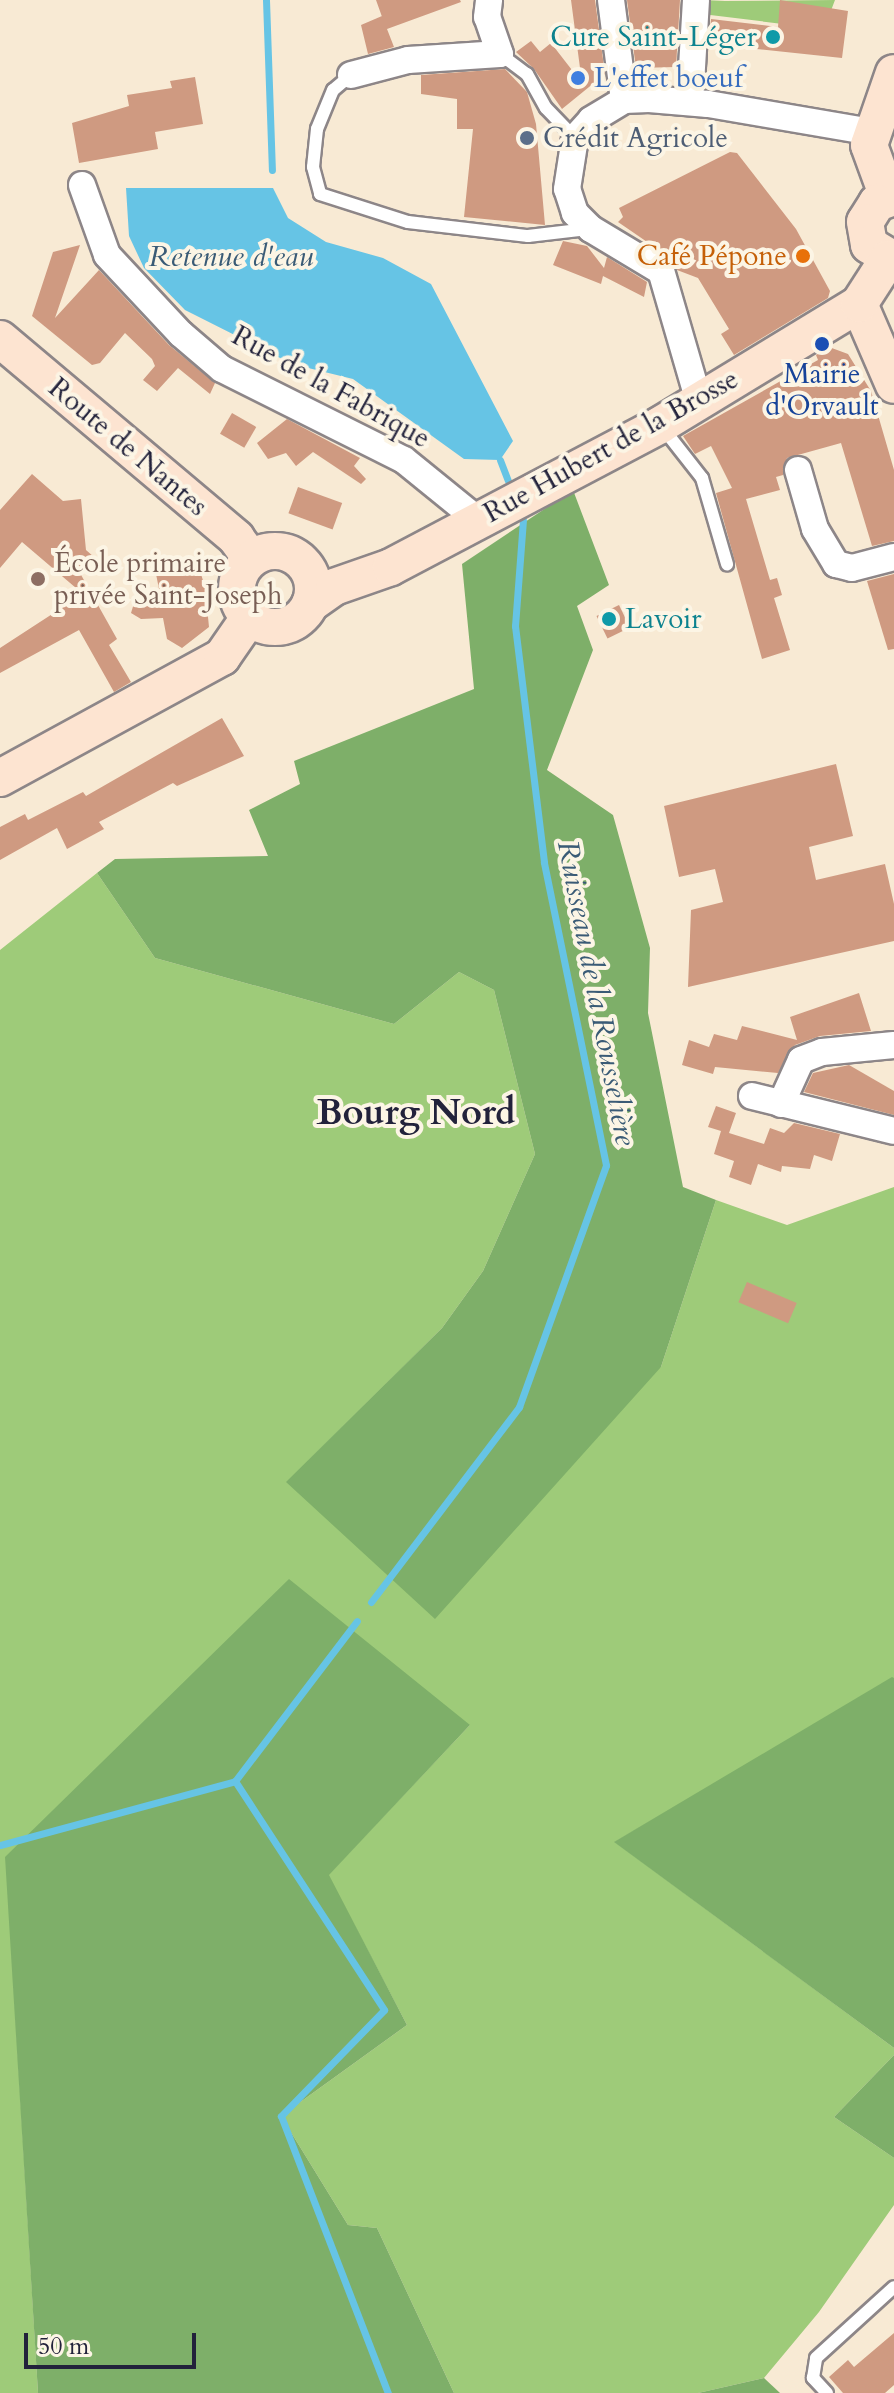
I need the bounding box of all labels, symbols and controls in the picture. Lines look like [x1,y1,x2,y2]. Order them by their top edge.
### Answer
place label: Cure Saint-Léger [550,20,757,54]
marker: Cure Saint-Léger [764,28,782,46]
place label: L'effet boeuf [594,61,743,95]
marker: L'effet boeuf [569,69,587,87]
place label: Crédit Agricole [543,121,728,155]
marker: Crédit Agricole [518,129,536,147]
water label: Retenue d'eau [148,239,314,275]
place label: Café Pépone [637,239,787,273]
marker: Café Pépone [794,247,812,265]
street label: Rue de la Fabrique [226,319,436,455]
marker: Mairie d'Orvault [813,335,831,353]
place label: Mairie d'Orvault [765,357,879,423]
street label: Rue Hubert de la Brosse [478,362,744,530]
street label: Route de Nantes [42,371,214,523]
place label: École primaire privée Saint-Joseph [54,546,282,612]
marker: École primaire privée Saint-Joseph [29,570,47,588]
place label: Lavoir [625,602,701,636]
marker: Lavoir [600,610,618,628]
water label: Ruisseau de la Rousselière [549,837,643,1149]
district label: Bourg Nord [316,1091,516,1135]
scale bar [28,2317,200,2367]
text: 50 m [38,2330,89,2363]

